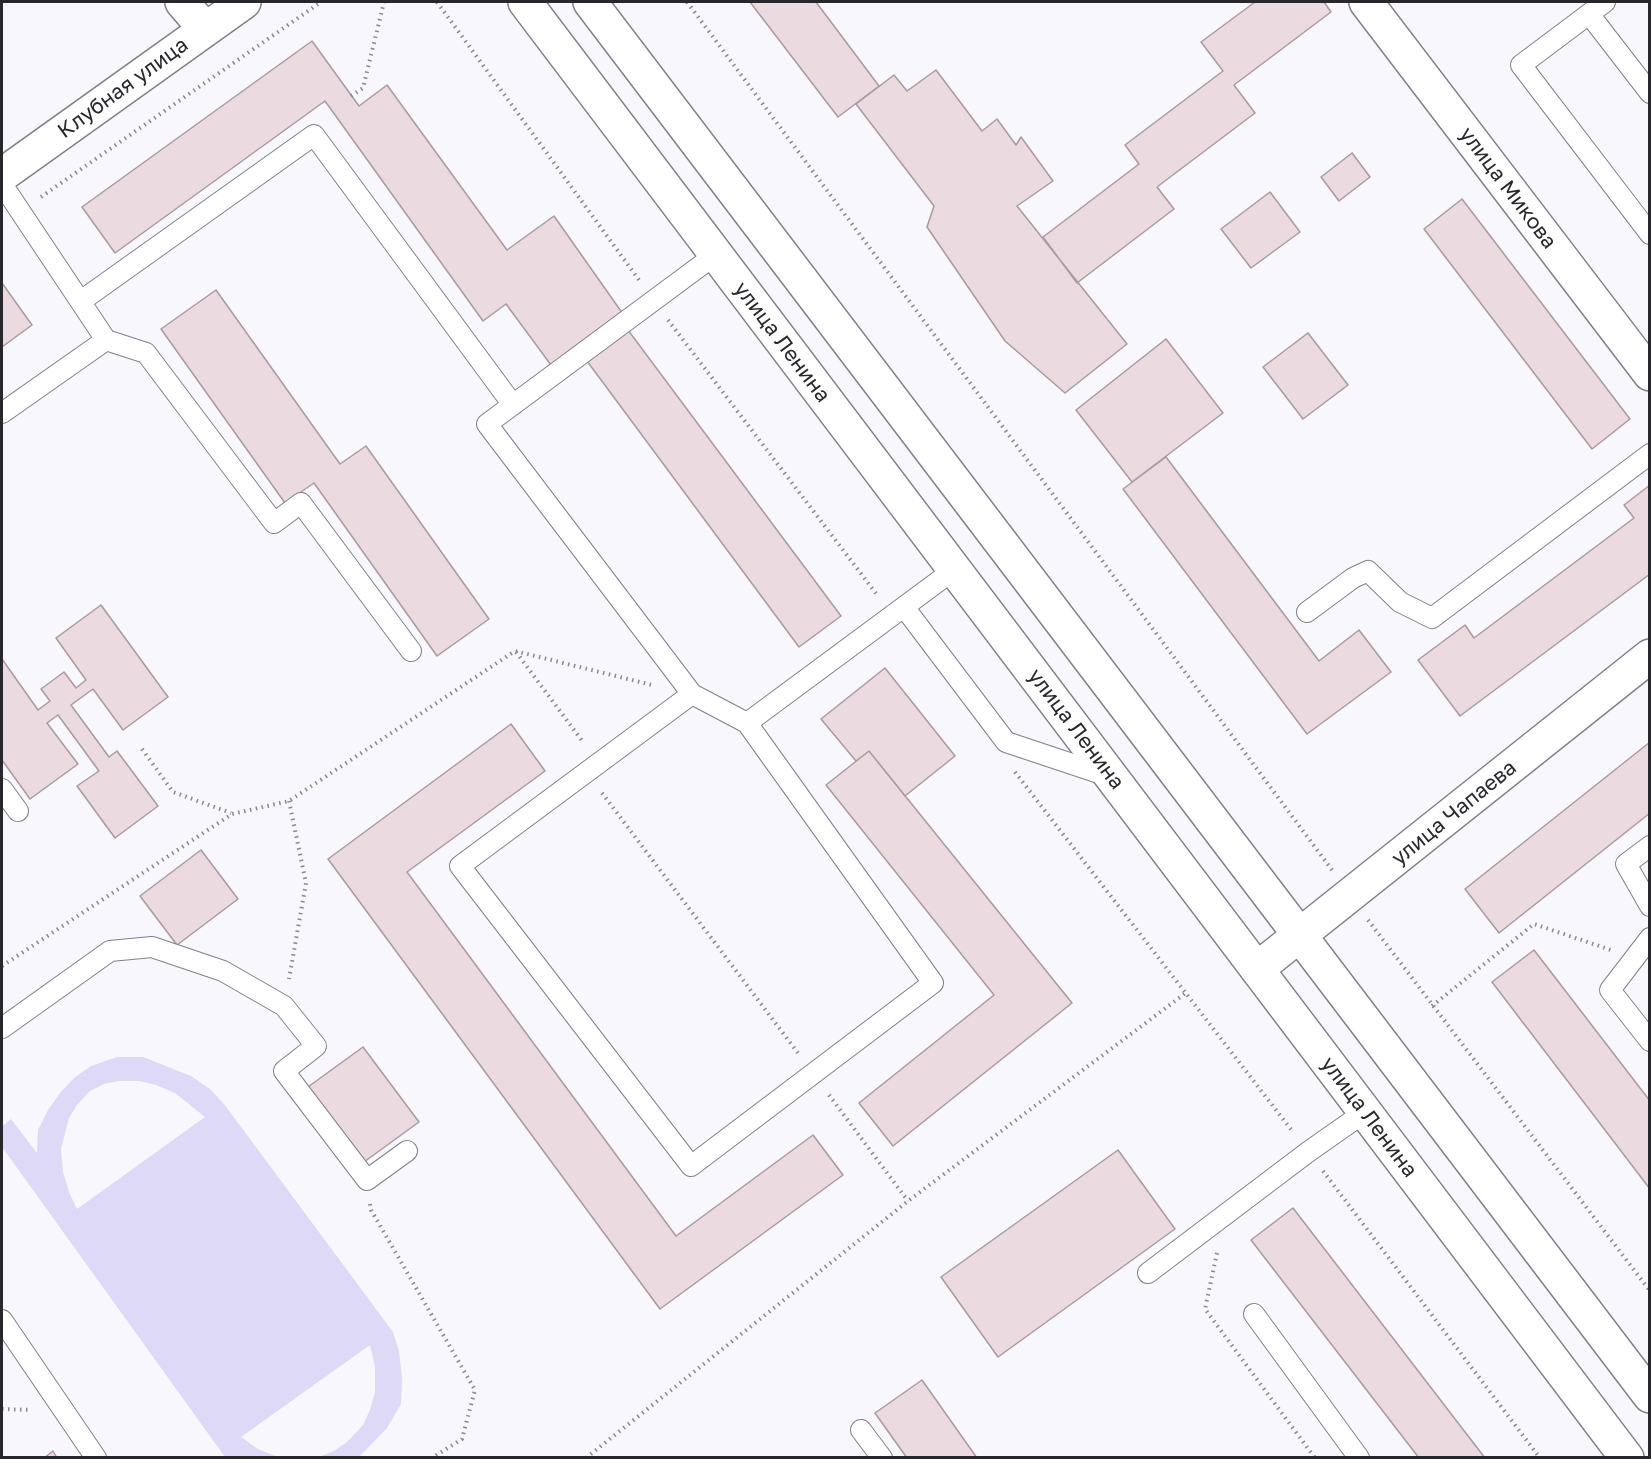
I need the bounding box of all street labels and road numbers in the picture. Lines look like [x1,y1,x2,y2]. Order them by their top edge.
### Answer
street label: Клубная улица [53,32,193,144]
street label: улица Микова [1454,122,1562,254]
street label: улица Ленина [729,277,835,407]
street label: улица Ленина [1023,664,1129,794]
street label: улица Чапаева [1387,755,1521,871]
street label: улица Ленина [1316,1052,1422,1182]

